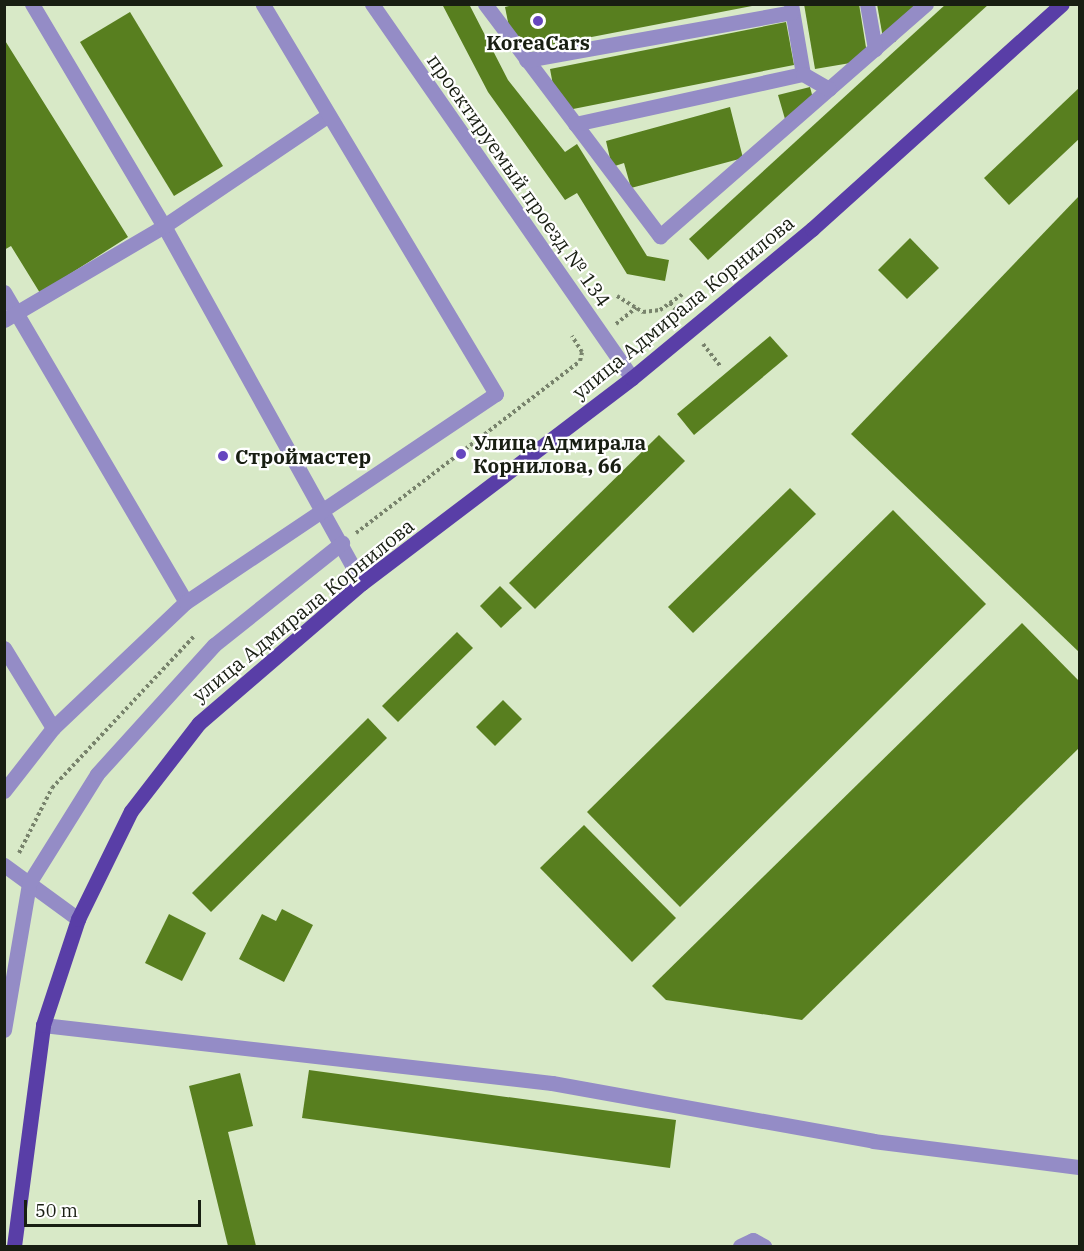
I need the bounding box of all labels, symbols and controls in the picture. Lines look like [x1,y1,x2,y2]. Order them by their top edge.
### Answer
marker: KoreaCars [531,14,545,28]
place label: KoreaCars [486,30,590,54]
street label: проектируемый проезд № 134 [422,49,616,311]
street label: улица Адмирала Корнилова [567,210,799,404]
place label: Улица Адмирала Корнилова, 66 [473,430,646,477]
place label: Строймастер [235,444,371,468]
marker: Улица Адмирала Корнилова, 66 [454,447,468,461]
marker: Строймастер [216,449,230,463]
street label: улица Адмирала Корнилова [187,513,419,707]
scale bar [27,1188,204,1226]
text: 50 m [35,1199,78,1222]

